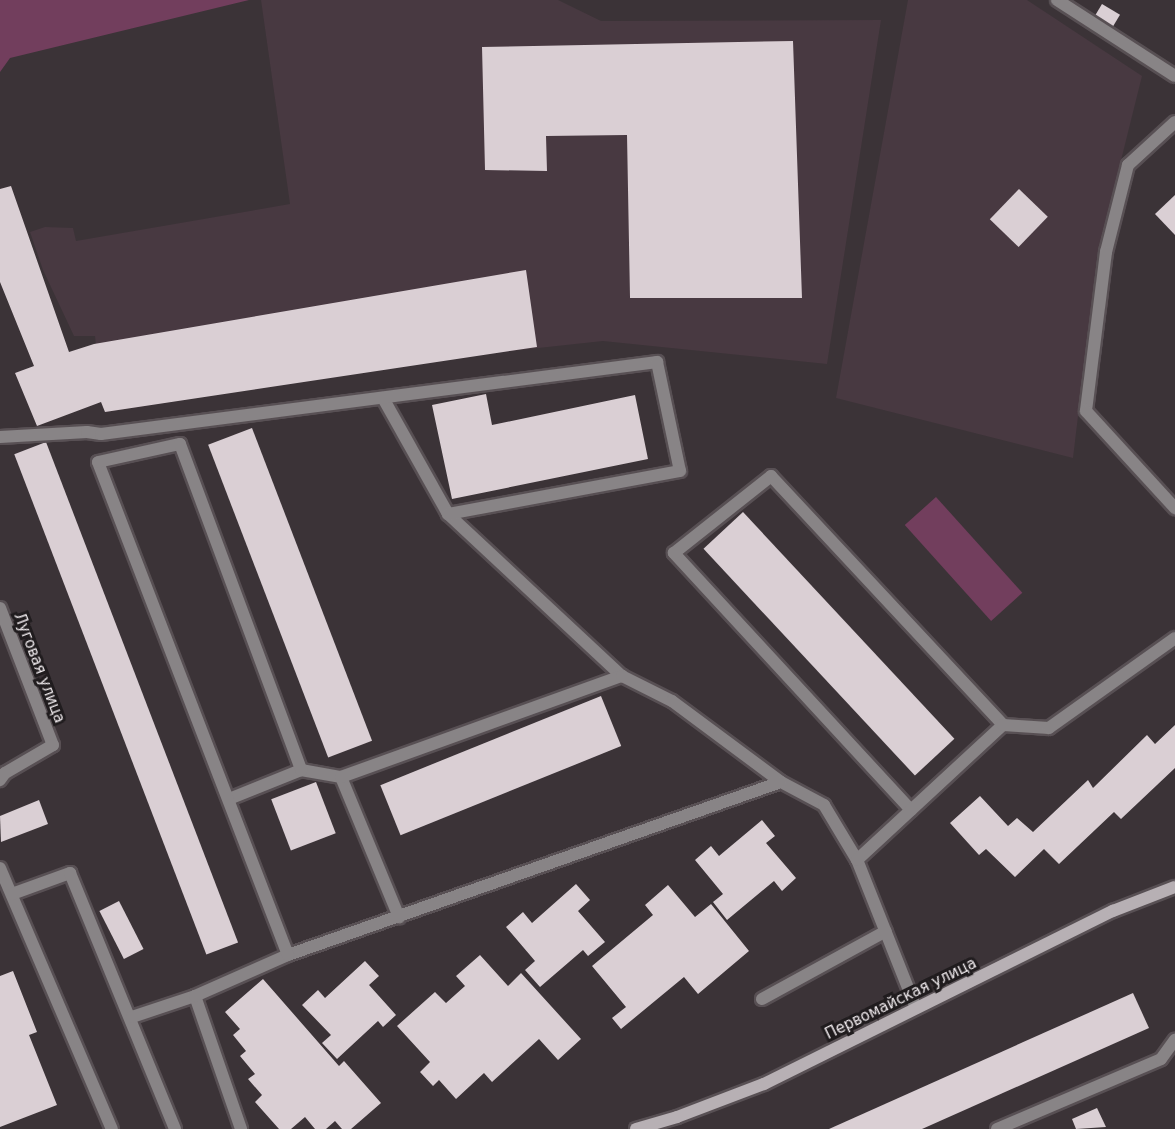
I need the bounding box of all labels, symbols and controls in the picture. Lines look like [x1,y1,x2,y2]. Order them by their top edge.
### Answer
street label: Луговая улица [10,610,68,726]
street label: Первомайская улица [822,954,980,1044]

